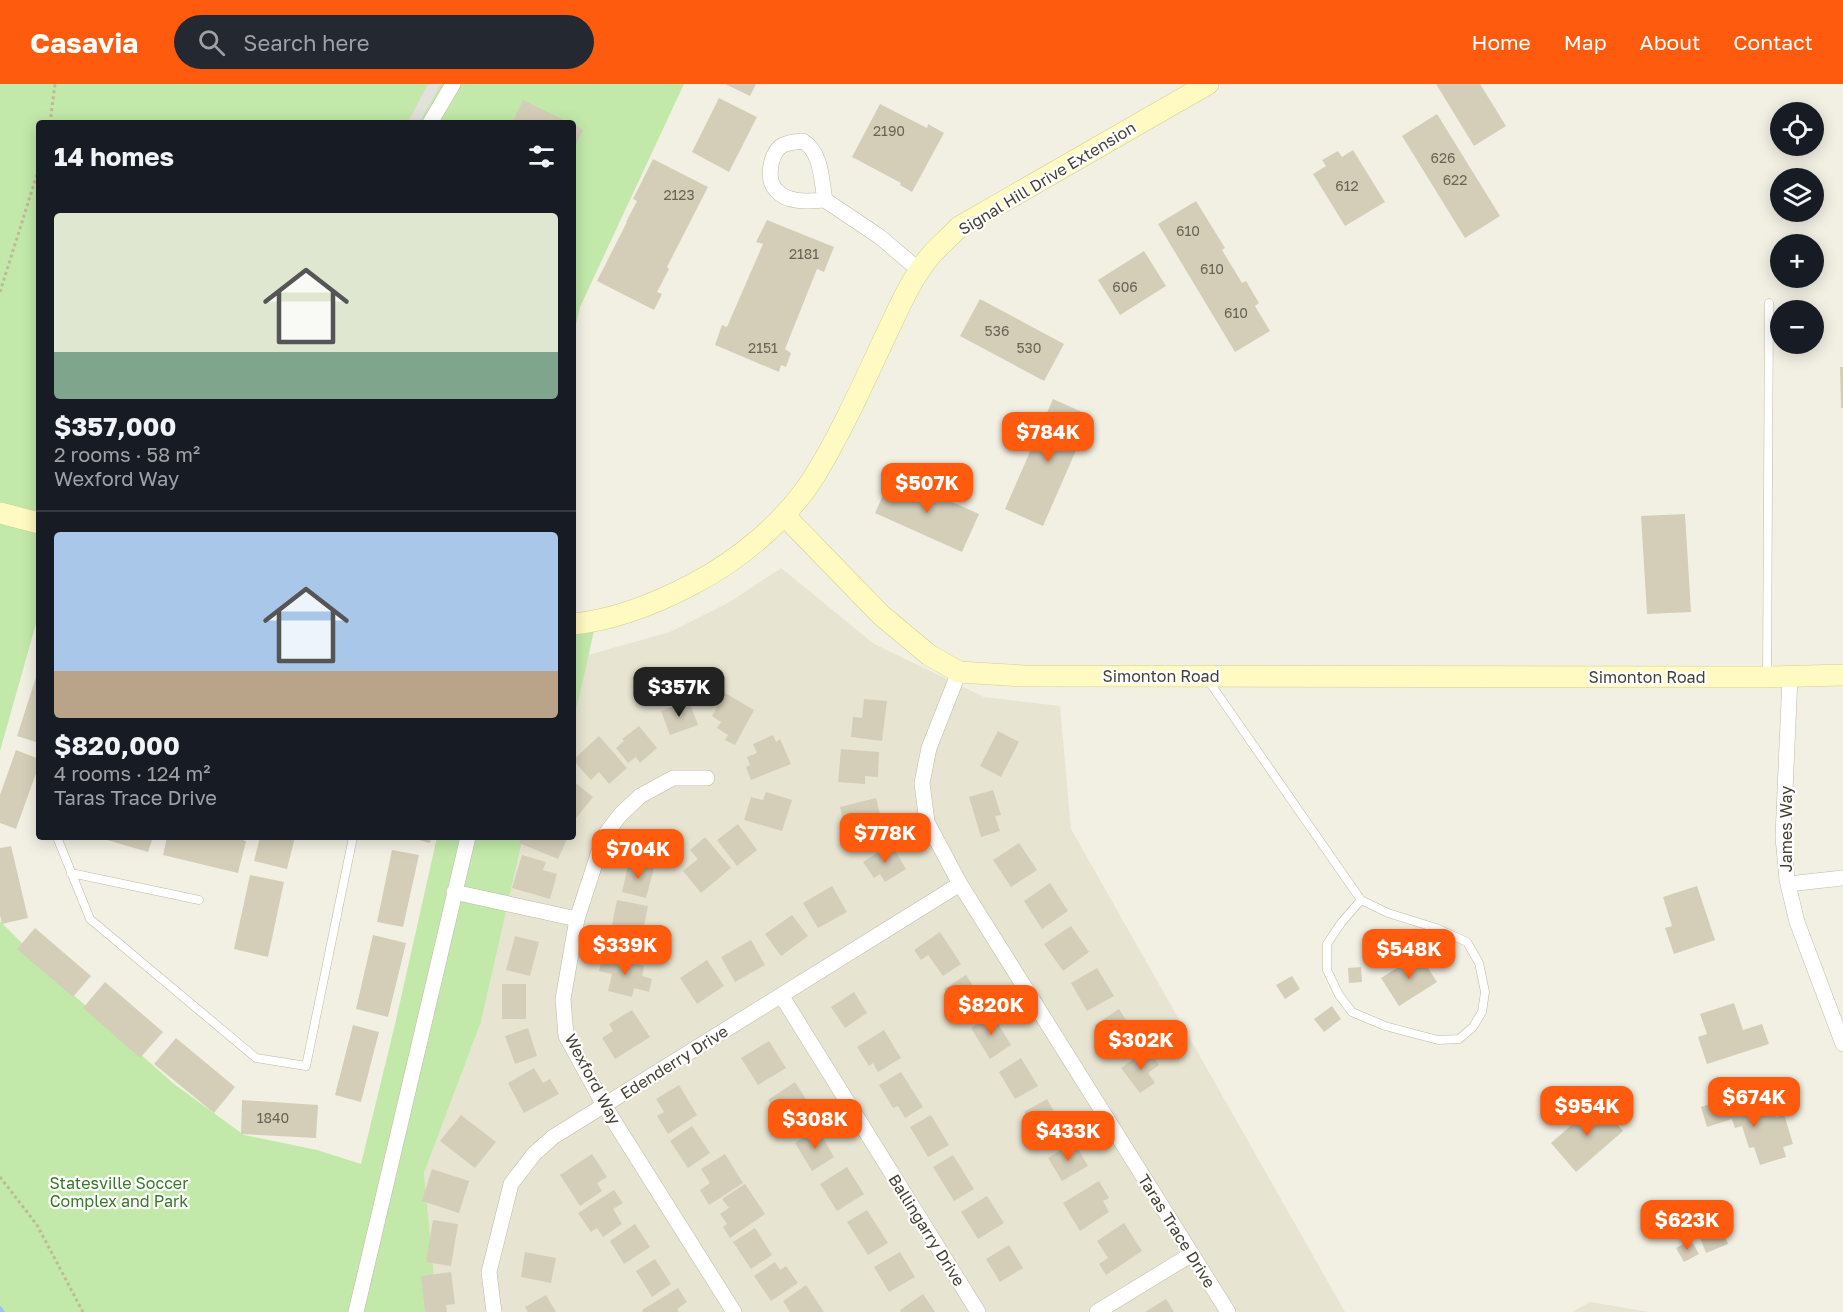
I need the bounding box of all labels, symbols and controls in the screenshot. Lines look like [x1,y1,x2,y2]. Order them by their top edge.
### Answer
search box [174,15,594,69]
text: Casavia [30,26,138,59]
icon: search [195,26,228,59]
text: Search here [243,29,369,56]
text: Home [1471,29,1531,55]
text: Map [1564,29,1607,55]
text: About [1640,29,1700,55]
text: Contact [1733,29,1813,55]
map controls [1770,102,1824,354]
button: locate [1770,102,1824,156]
street label: Signal Hill Drive Extension [955,117,1139,239]
house number: 2190 [873,122,905,139]
icon: filters [525,140,558,173]
text: 14 homes [54,141,174,172]
house number: 626 [1430,149,1456,166]
button: layers [1770,168,1824,222]
house number: 622 [1443,171,1467,188]
house number: 612 [1335,177,1359,194]
house number: 2123 [663,186,695,203]
house number: 610 [1176,222,1200,239]
button: + [1770,234,1824,288]
house number: 2181 [789,245,819,262]
icon: home [252,252,360,360]
house number: 610 [1200,260,1224,277]
house number: 606 [1112,278,1138,295]
button: − [1770,300,1824,354]
house number: 610 [1224,304,1248,321]
house number: 536 [985,322,1009,339]
house number: 2151 [748,339,778,356]
house number: 530 [1017,339,1042,356]
text: $357,000 [54,411,176,442]
pin: $784K [1006,412,1090,463]
text: $784K [1016,419,1080,443]
text: 2 rooms · 58 m² [54,442,200,466]
pin: $507K [885,463,969,514]
text: Wexford Way [54,466,179,490]
text: $507K [895,470,959,494]
icon: home [252,571,360,679]
street label: Simonton Road [1102,666,1220,686]
pin: $357K [637,667,721,718]
street label: Simonton Road [1588,667,1706,687]
text: $357K [647,674,711,698]
text: $820,000 [54,730,180,761]
text: 4 rooms · 124 m² [54,761,211,785]
text: Taras Trace Drive [54,785,217,809]
street label: James Way [1776,786,1796,872]
pin: $778K [843,813,927,864]
text: $778K [854,820,916,844]
pin: $704K [596,829,680,880]
text: $704K [606,836,670,860]
pin: $339K [583,925,667,976]
pin: $548K [1367,929,1451,980]
text: $339K [593,932,658,956]
text: $548K [1376,936,1442,960]
pin: $820K [949,985,1033,1036]
text: $820K [958,992,1024,1016]
pin: $302K [1099,1020,1183,1071]
street label: Edenderry Drive [616,1021,732,1103]
text: $302K [1108,1027,1174,1051]
street label: Wexford Way [561,1030,625,1128]
pin: $674K [1712,1077,1796,1128]
text: $674K [1722,1084,1786,1108]
pin: $954K [1545,1086,1629,1137]
text: $954K [1554,1093,1620,1117]
pin: $308K [773,1099,857,1150]
text: $308K [782,1106,848,1130]
house number: 1840 [257,1109,289,1126]
pin: $433K [1026,1111,1110,1162]
text: $433K [1036,1118,1100,1142]
street label: Ballingarry Drive [884,1170,970,1290]
street label: Taras Trace Drive [1134,1170,1220,1292]
park label: Statesville Soccer Complex and Park [50,1173,188,1211]
pin: $623K [1645,1200,1729,1251]
text: $623K [1655,1207,1720,1231]

